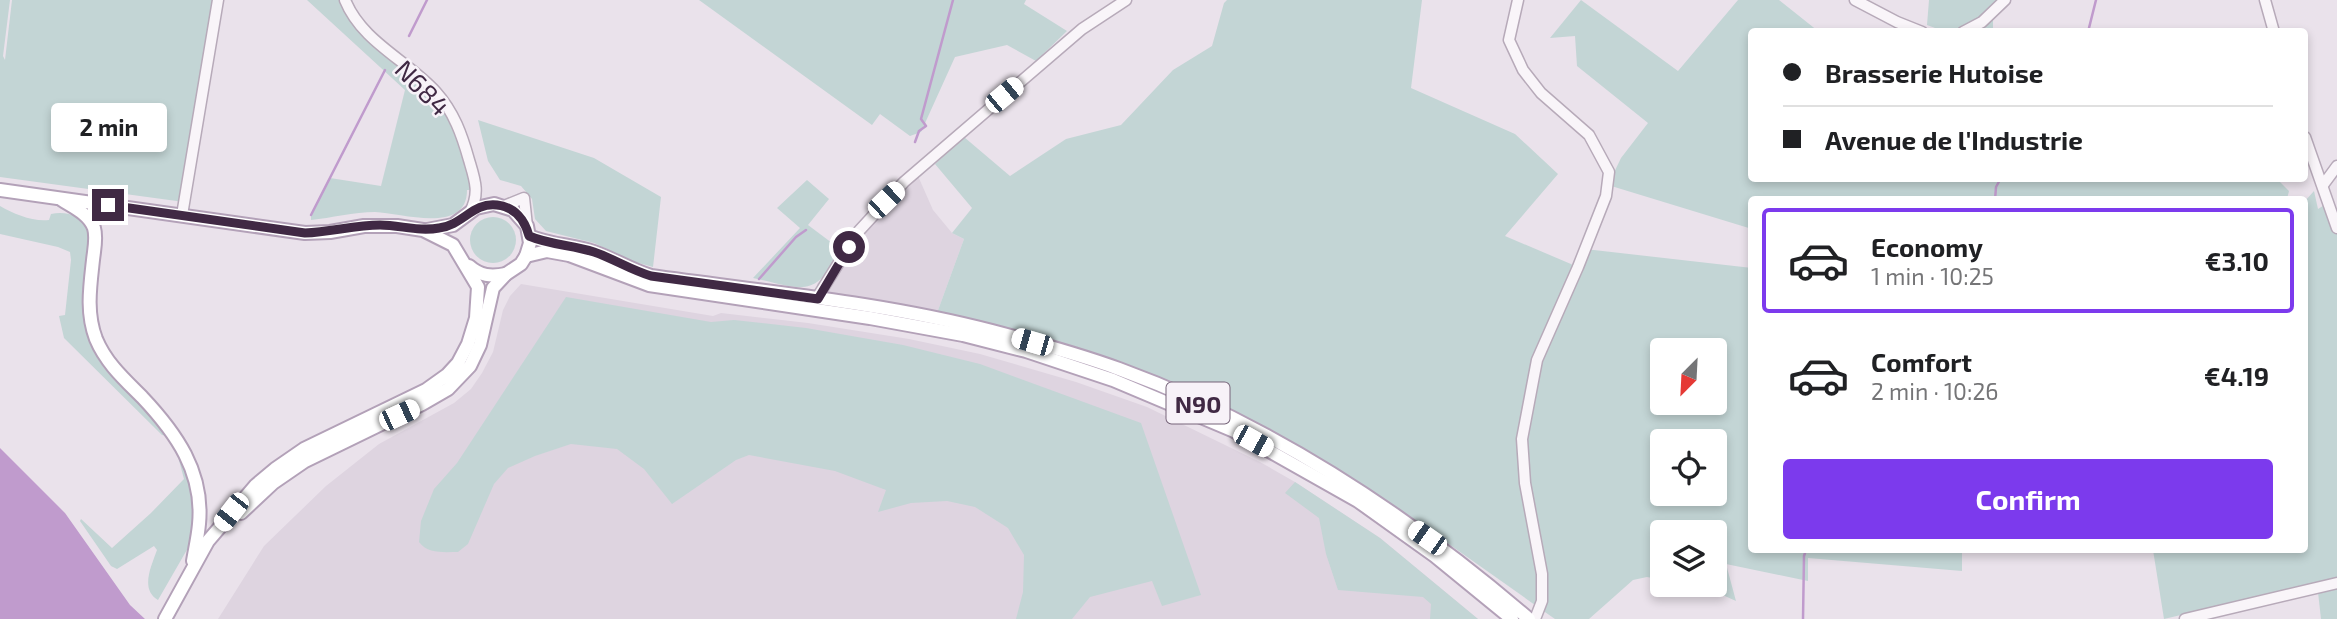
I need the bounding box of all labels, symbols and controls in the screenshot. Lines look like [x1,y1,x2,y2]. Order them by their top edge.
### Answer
street label: N684 [389,53,457,121]
text: Brasserie Hutoise [1825,57,2043,88]
car [982,73,1027,117]
callout: 2 min [50,104,166,152]
text: 2 min [80,113,138,141]
text: Avenue de l'Industrie [1825,124,2083,155]
car [864,178,909,222]
route end [92,189,124,221]
icon: car [1787,229,1850,292]
route start [833,231,865,263]
text: Economy [1871,231,1983,262]
text: €3.10 [2205,245,2269,276]
text: 1 min · 10:25 [1871,262,1994,290]
car [1009,326,1056,358]
north arrow [1650,338,1727,415]
map controls [1650,338,1727,597]
icon: car [1787,344,1850,407]
text: Comfort [1871,346,1972,377]
text: €4.19 [2204,360,2269,391]
text: 2 min · 10:26 [1871,377,1999,405]
road number: N90 [1166,382,1230,424]
car [376,397,423,433]
car [1230,422,1277,460]
button: locate [1650,429,1727,506]
button: Confirm [1783,459,2273,539]
car [210,489,253,535]
car [1404,517,1451,559]
button: layers [1650,520,1727,597]

